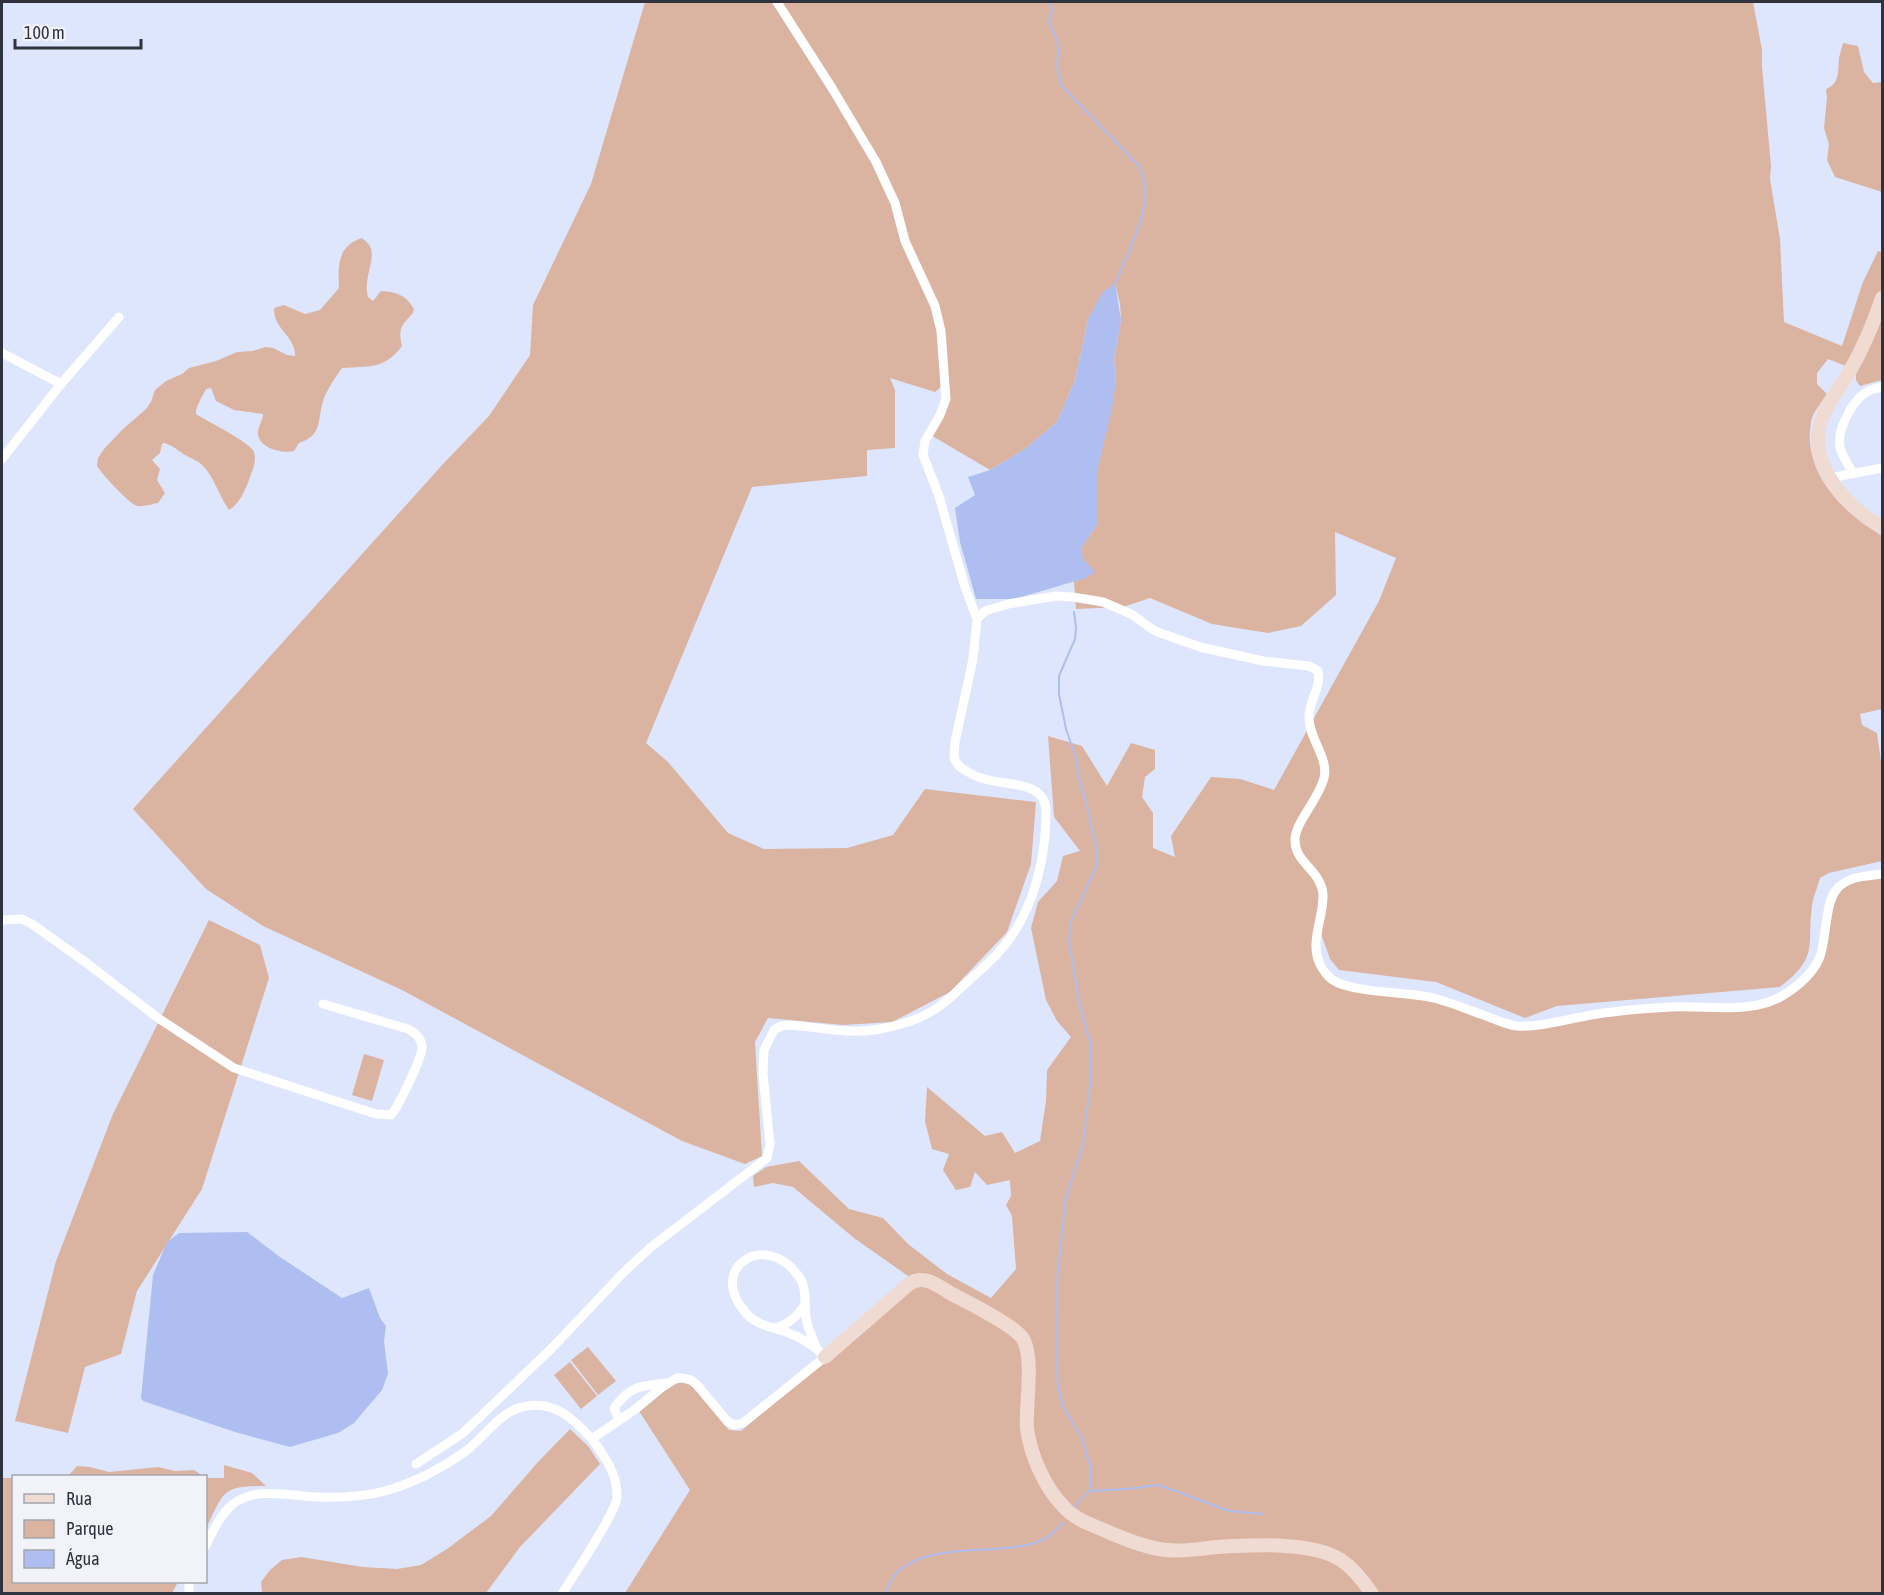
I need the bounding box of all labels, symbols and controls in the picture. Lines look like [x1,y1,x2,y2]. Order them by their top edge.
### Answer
scale bar [15,12,141,50]
text: 100 m [24,22,65,43]
legend [12,1475,207,1583]
text: Rua [66,1488,92,1509]
text: Parque [66,1518,114,1539]
text: Água [66,1548,100,1569]

